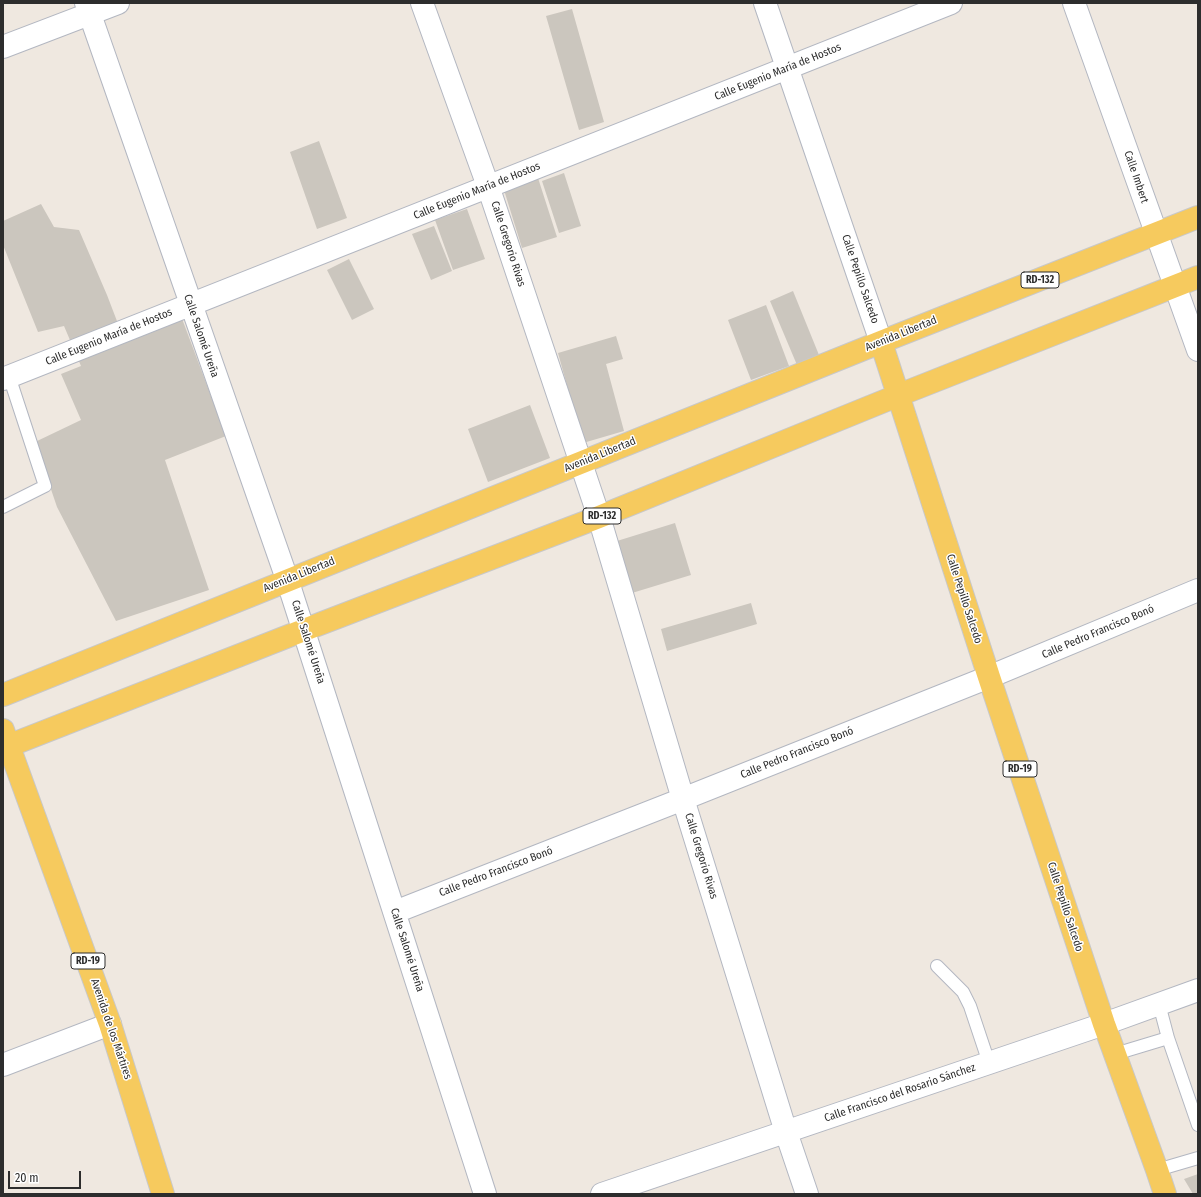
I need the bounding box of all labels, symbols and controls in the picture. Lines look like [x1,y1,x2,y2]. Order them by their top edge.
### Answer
street label: Calle Eugenio María de Hostos [713,41,843,103]
street label: Calle Imbert [1121,149,1151,205]
street label: Calle Eugenio María de Hostos [412,160,542,222]
street label: Calle Gregorio Rivas [488,200,528,288]
street label: Calle Pepillo Salcedo [839,233,881,325]
road number: RD-132 [1021,272,1059,288]
street label: Calle Salomé Ureña [181,293,221,379]
street label: Calle Eugenio María de Hostos [44,306,174,368]
street label: Avenida Libertad [863,314,939,354]
street label: Avenida Libertad [562,435,638,475]
road number: RD-132 [583,508,621,524]
street label: Calle Pepillo Salcedo [943,553,985,645]
street label: Avenida Libertad [261,555,337,595]
street label: Calle Salomé Ureña [288,599,328,685]
street label: Calle Pedro Francisco Bonó [1040,602,1156,662]
street label: Calle Pedro Francisco Bonó [739,724,855,782]
road number: RD-19 [1003,761,1037,777]
street label: Calle Gregorio Rivas [682,811,720,901]
street label: Calle Pedro Francisco Bonó [437,844,555,900]
street label: Calle Pepillo Salcedo [1044,861,1086,953]
street label: Calle Salomé Ureña [387,907,427,993]
road number: RD-19 [71,953,105,969]
street label: Avenida de los Mártires [88,977,134,1081]
street label: Calle Francisco del Rosario Sánchez [823,1061,977,1125]
scale bar [10,1163,83,1189]
text: 20 m [15,1171,39,1185]

